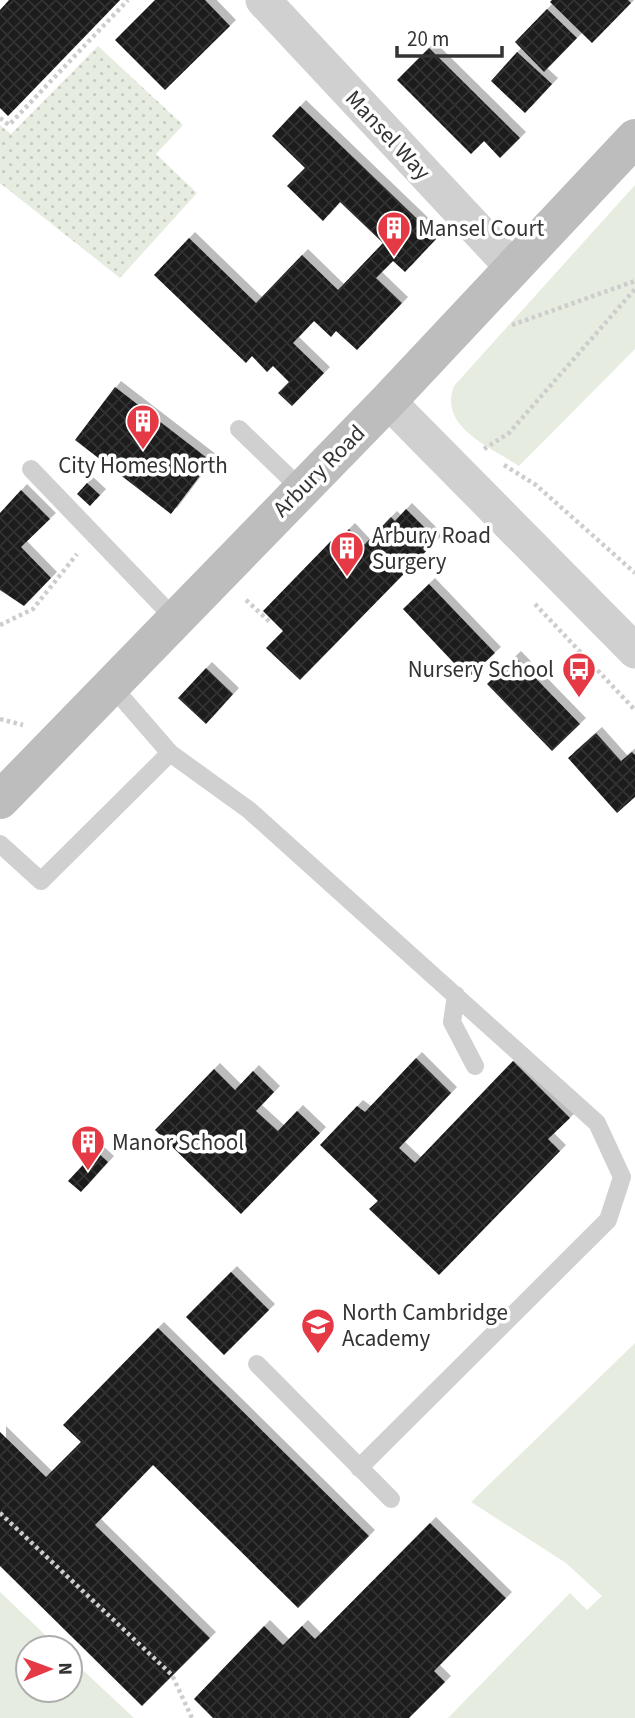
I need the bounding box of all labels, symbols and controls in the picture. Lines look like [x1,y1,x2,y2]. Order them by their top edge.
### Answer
scale bar [397,14,502,58]
text: 20 m [407,24,449,54]
street label: Mansel Way [338,83,439,188]
building icon: Mansel Court [375,209,413,258]
place label: Mansel Court [418,212,544,245]
building icon: City Homes North [124,402,162,451]
street label: Arbury Road [265,417,373,525]
place label: City Homes North [58,449,228,482]
place label: Arbury Road Surgery [372,519,491,578]
building icon: Arbury Road Surgery [328,529,366,578]
bus stop icon: Nursery School [560,650,598,699]
place label: Nursery School [408,653,554,686]
building icon: Manor School [69,1123,107,1172]
place label: Manor School [112,1126,244,1159]
place label: North Cambridge Academy [342,1296,508,1355]
school or university icon: North Cambridge Academy [299,1306,337,1355]
north arrow [14,1634,84,1704]
text: N [51,1662,78,1675]

